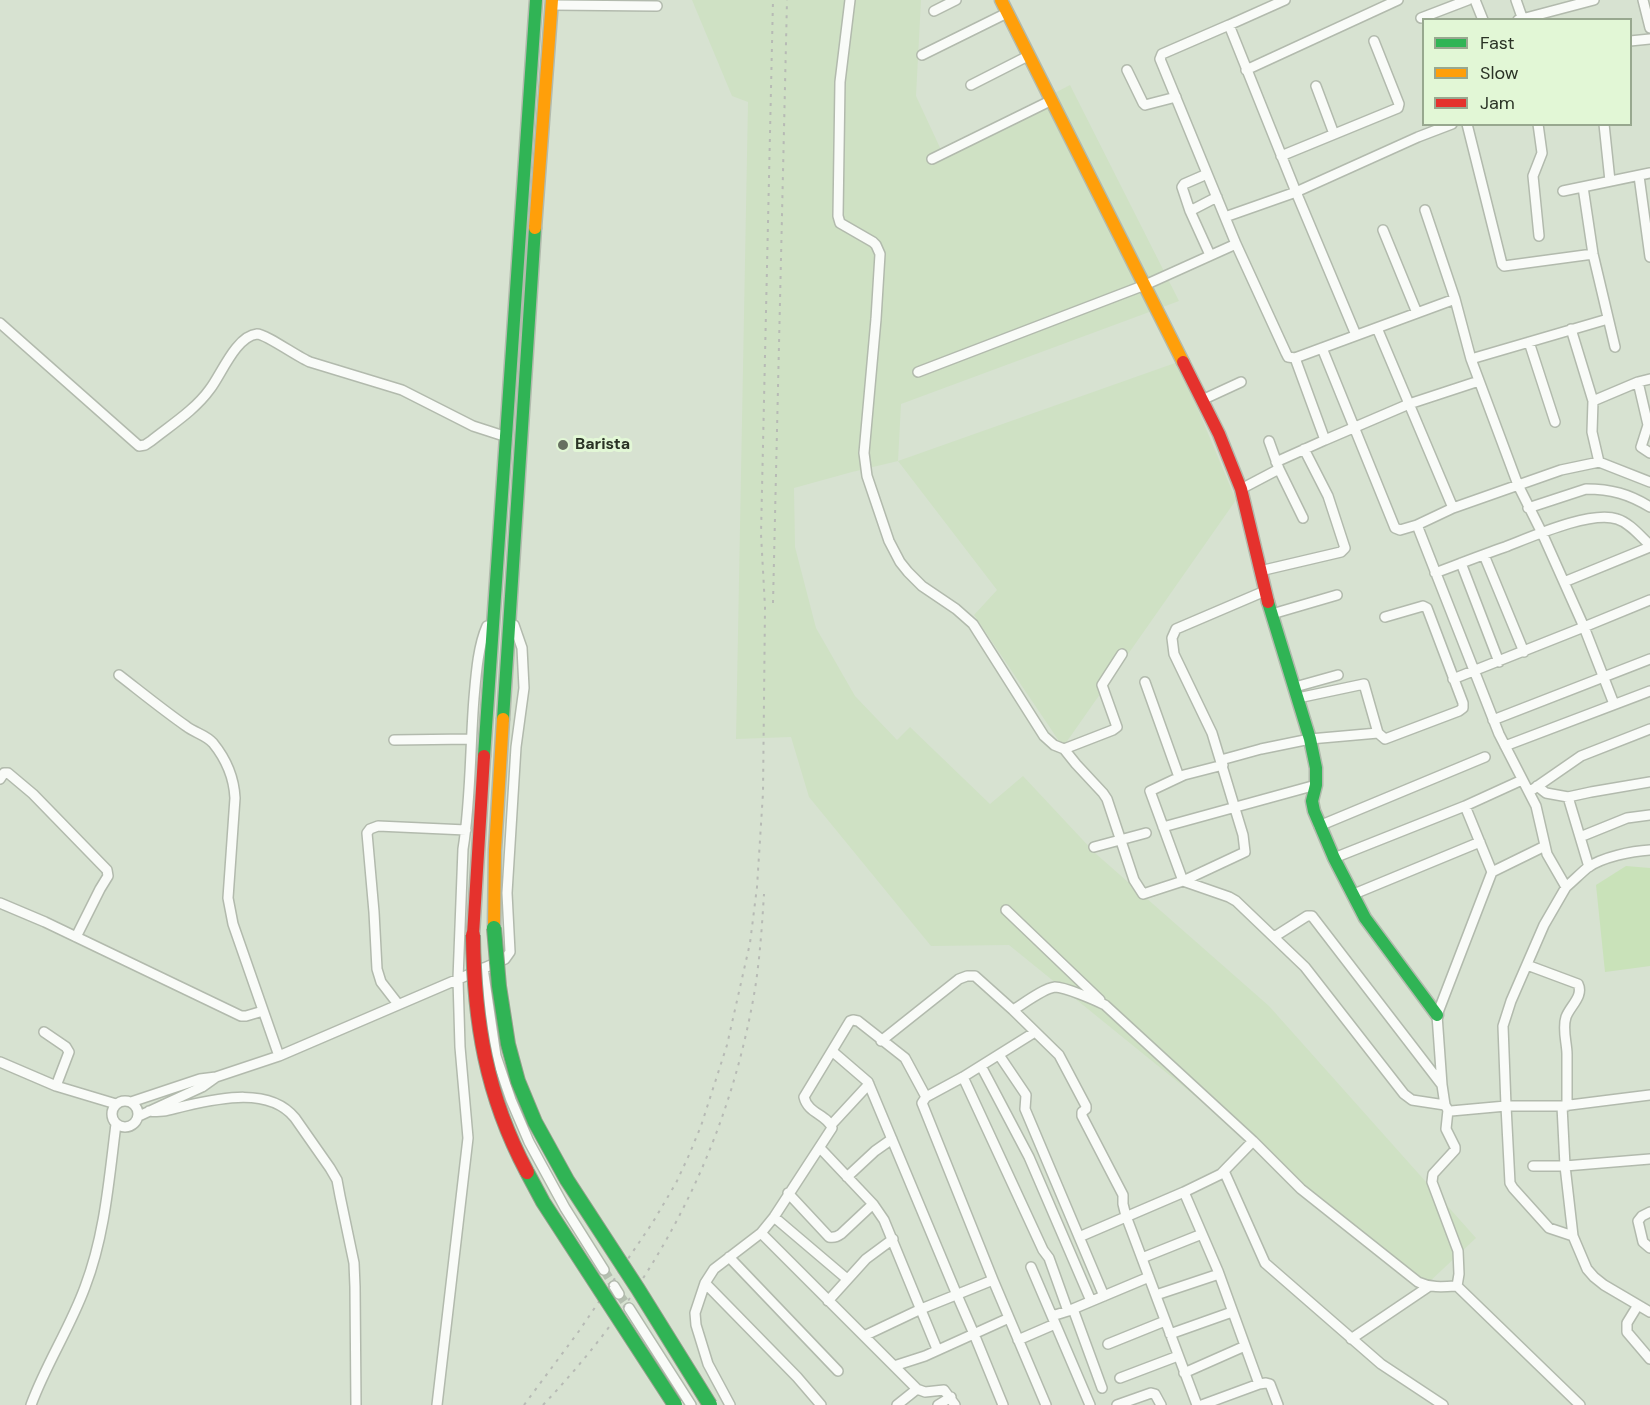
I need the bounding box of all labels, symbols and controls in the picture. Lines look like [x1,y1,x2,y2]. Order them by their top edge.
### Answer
legend [1422,18,1632,126]
text: Fast [1480,31,1515,55]
text: Slow [1480,61,1519,85]
text: Jam [1480,91,1515,115]
place label: Barista [575,435,630,455]
marker: Barista [556,438,570,452]

